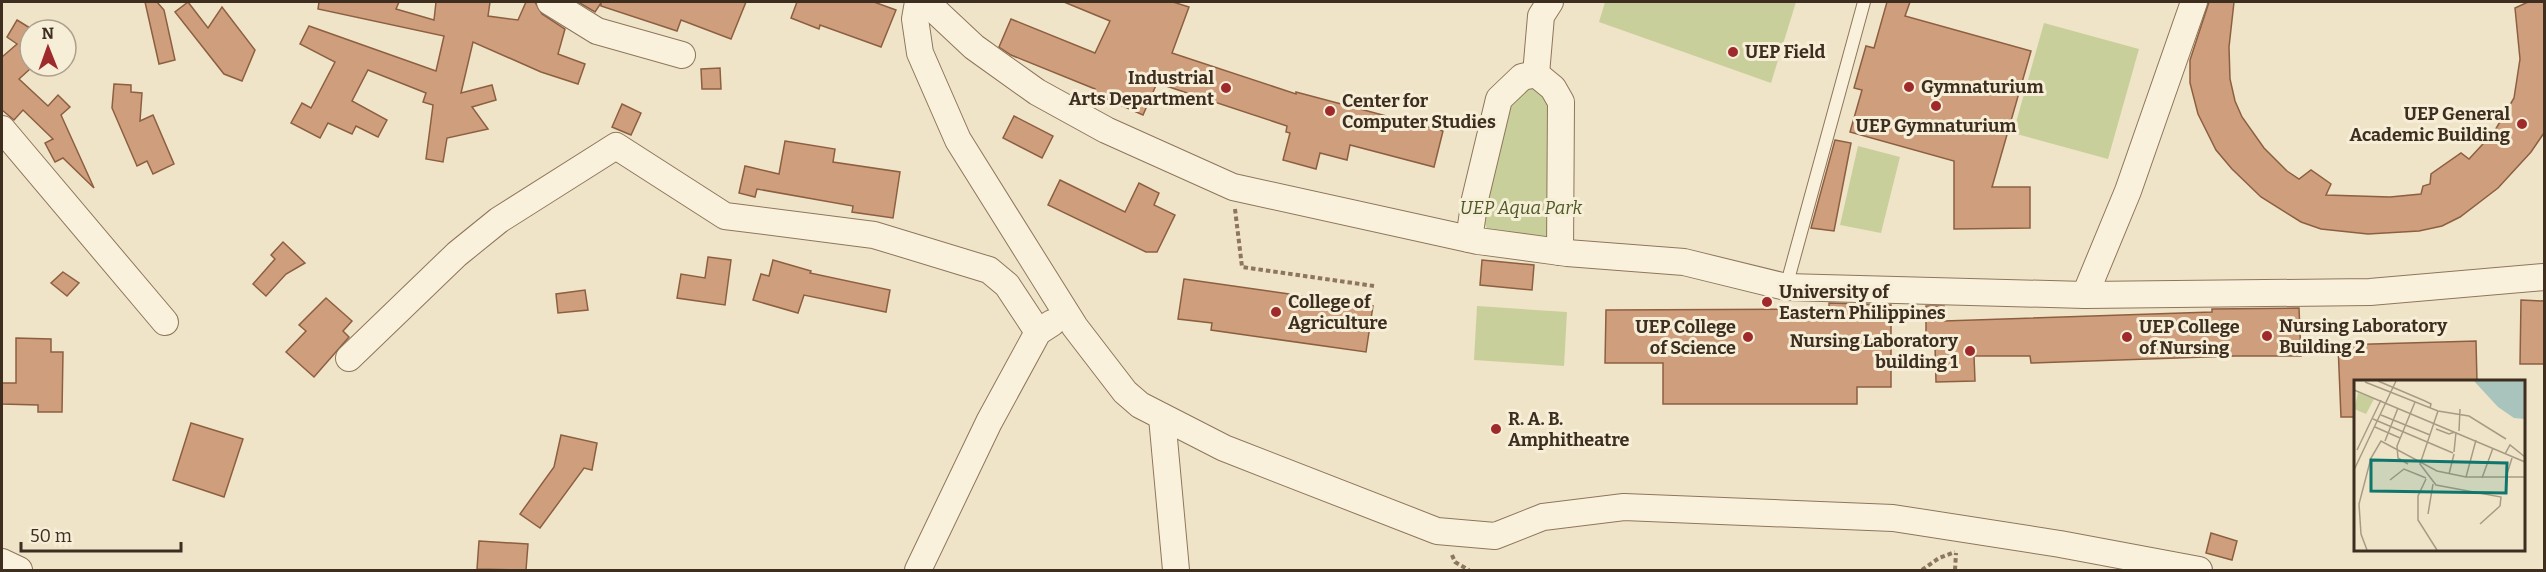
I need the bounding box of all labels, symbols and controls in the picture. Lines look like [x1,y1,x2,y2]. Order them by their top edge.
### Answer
north arrow [18,18,78,78]
text: N [41,24,54,43]
place label: UEP Field [1745,41,1826,63]
marker: UEP Field [1726,45,1740,59]
place label: Industrial Arts Department [1069,67,1214,110]
place label: Gymnaturium [1921,76,2044,98]
marker: Gymnaturium [1902,80,1916,94]
marker: Industrial Arts Department [1219,81,1233,95]
place label: Center for Computer Studies [1342,90,1496,133]
marker: UEP Gymnaturium [1929,99,1943,113]
place label: UEP General Academic Building [2349,103,2511,146]
marker: Center for Computer Studies [1323,104,1337,118]
place label: UEP Gymnaturium [1856,115,2016,137]
marker: UEP General Academic Building [2515,117,2529,131]
park label: UEP Aqua Park [1460,197,1582,219]
place label: University of Eastern Philippines [1779,281,1946,324]
place label: College of Agriculture [1288,291,1387,334]
marker: University of Eastern Philippines [1760,295,1774,309]
marker: College of Agriculture [1269,305,1283,319]
place label: Nursing Laboratory Building 2 [2279,315,2448,358]
place label: UEP College of Science [1635,316,1736,359]
place label: UEP College of Nursing [2139,316,2240,359]
marker: Nursing Laboratory Building 2 [2260,329,2274,343]
marker: UEP College of Science [1741,330,1755,344]
place label: Nursing Laboratory building 1 [1790,330,1959,373]
marker: UEP College of Nursing [2120,330,2134,344]
marker: Nursing Laboratory building 1 [1963,344,1977,358]
inset map [2354,380,2525,551]
place label: R. A. B. Amphitheatre [1508,408,1630,451]
marker: R. A. B. Amphitheatre [1489,422,1503,436]
scale bar [21,515,182,553]
text: 50 m [30,525,72,547]

